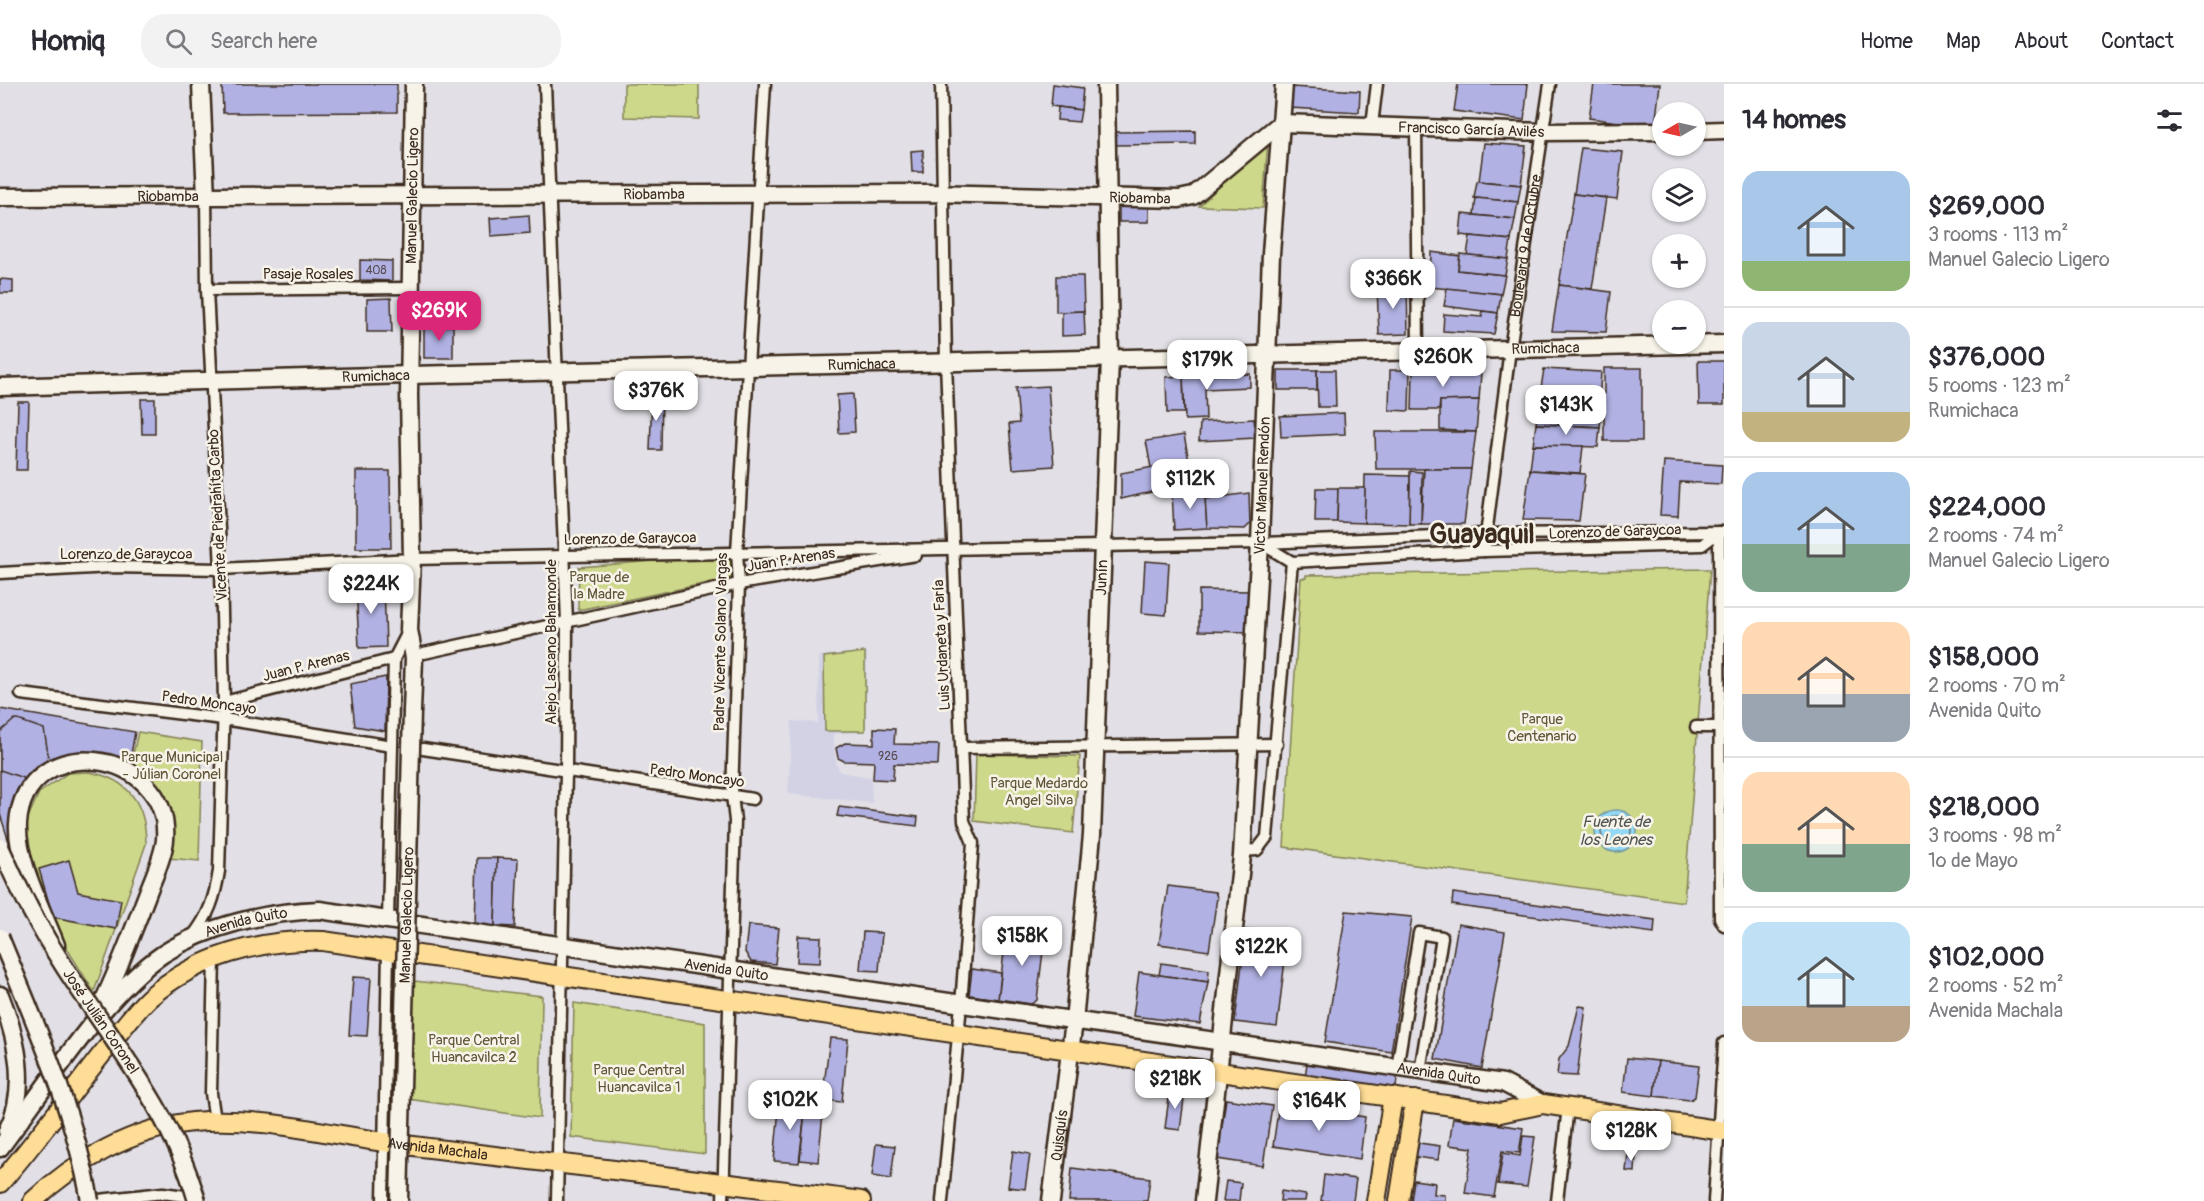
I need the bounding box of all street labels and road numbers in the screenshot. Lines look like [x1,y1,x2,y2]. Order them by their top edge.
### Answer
street label: Francisco García Avilés [1398,118,1545,142]
street label: Manuel Galecio Ligero [402,127,423,264]
street label: Boulevard 9 de Octubre [1505,172,1546,319]
street label: Riobamba [623,185,685,204]
street label: Riobamba [137,187,199,206]
street label: Riobamba [1109,188,1171,208]
street label: Pasaje Rosales [263,265,354,284]
street label: Rumichaca [1511,338,1580,359]
street label: Rumichaca [827,354,896,375]
street label: Rumichaca [342,365,410,386]
street label: Victor Manuel Rendón [1250,416,1274,555]
street label: Vicente de Piedrahíta Carbo [204,429,232,601]
street label: Lorenzo de Garaycoa [1548,520,1682,544]
street label: Lorenzo de Garaycoa [563,528,697,550]
street label: Juan P. Arenas [746,544,837,576]
street label: Lorenzo de Garaycoa [60,545,192,564]
street label: Padre Vicente Solano Vargas [710,552,732,731]
street label: Alejo Lascano Bahamonde [542,558,561,725]
street label: Junín [1092,559,1112,596]
street label: Luis Urdaneta y Faría [929,579,955,711]
street label: Juan P. Arenas [261,646,352,686]
street label: Pedro Moncayo [160,687,258,719]
street label: Pedro Moncayo [648,760,746,792]
street label: Manuel Galecio Ligero [395,847,418,984]
street label: Avenida Quito [202,903,289,942]
street label: Avenida Quito [683,954,770,985]
street label: José Julián Coronel [59,965,143,1077]
street label: Avenida Quito [1395,1058,1482,1089]
street label: Quisquís [1047,1108,1072,1162]
street label: Avenida Machala [386,1133,489,1165]

